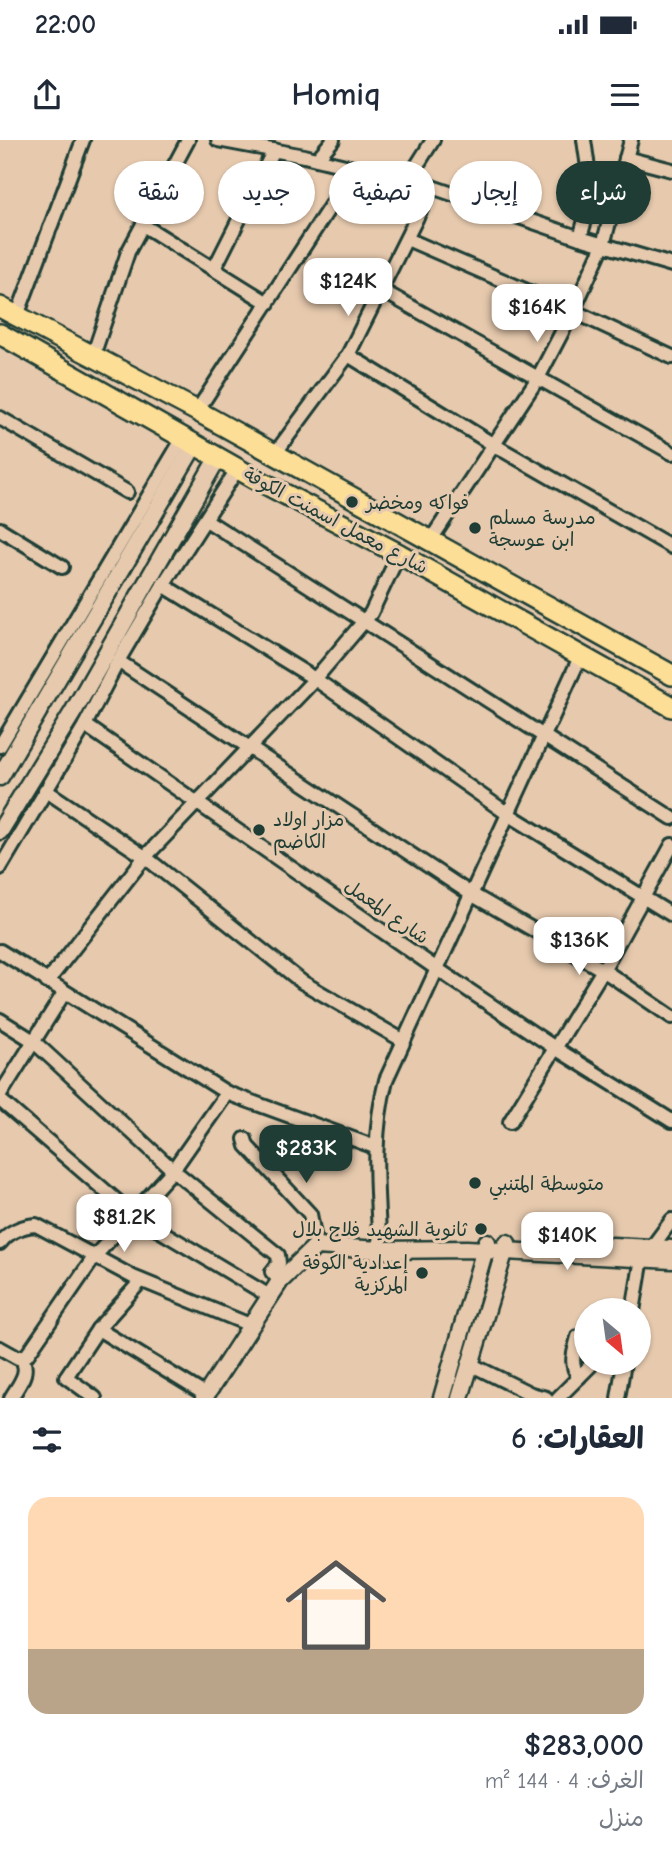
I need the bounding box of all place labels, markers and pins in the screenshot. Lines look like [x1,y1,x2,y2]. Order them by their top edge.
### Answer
pin: $124K [299,258,397,318]
pin: $164K [488,284,586,344]
place label: فواكه ومخضر [364,492,469,515]
marker: فواكه ومخضر [344,494,360,510]
place label: مدرسة مسلم ابن عوسجة [489,507,596,551]
marker: مدرسة مسلم ابن عوسجة [467,520,483,536]
place label: مزار اولاد الكاضم [273,809,344,856]
marker: مزار اولاد الكاضم [251,822,267,838]
pin: $136K [530,918,628,977]
pin: $283K [257,1126,355,1185]
place label: متوسطة المتنبي [489,1173,604,1200]
marker: متوسطة المتنبي [467,1175,483,1191]
pin: $81.2K [67,1194,181,1254]
pin: $140K [518,1212,616,1272]
place label: ثانوية الشهيد فلاح بلال [292,1219,467,1242]
marker: ثانوية الشهيد فلاح بلال [473,1221,489,1237]
place label: إعدادية الكوفة المركزية [303,1252,408,1296]
marker: إعدادية الكوفة المركزية [414,1265,430,1281]

